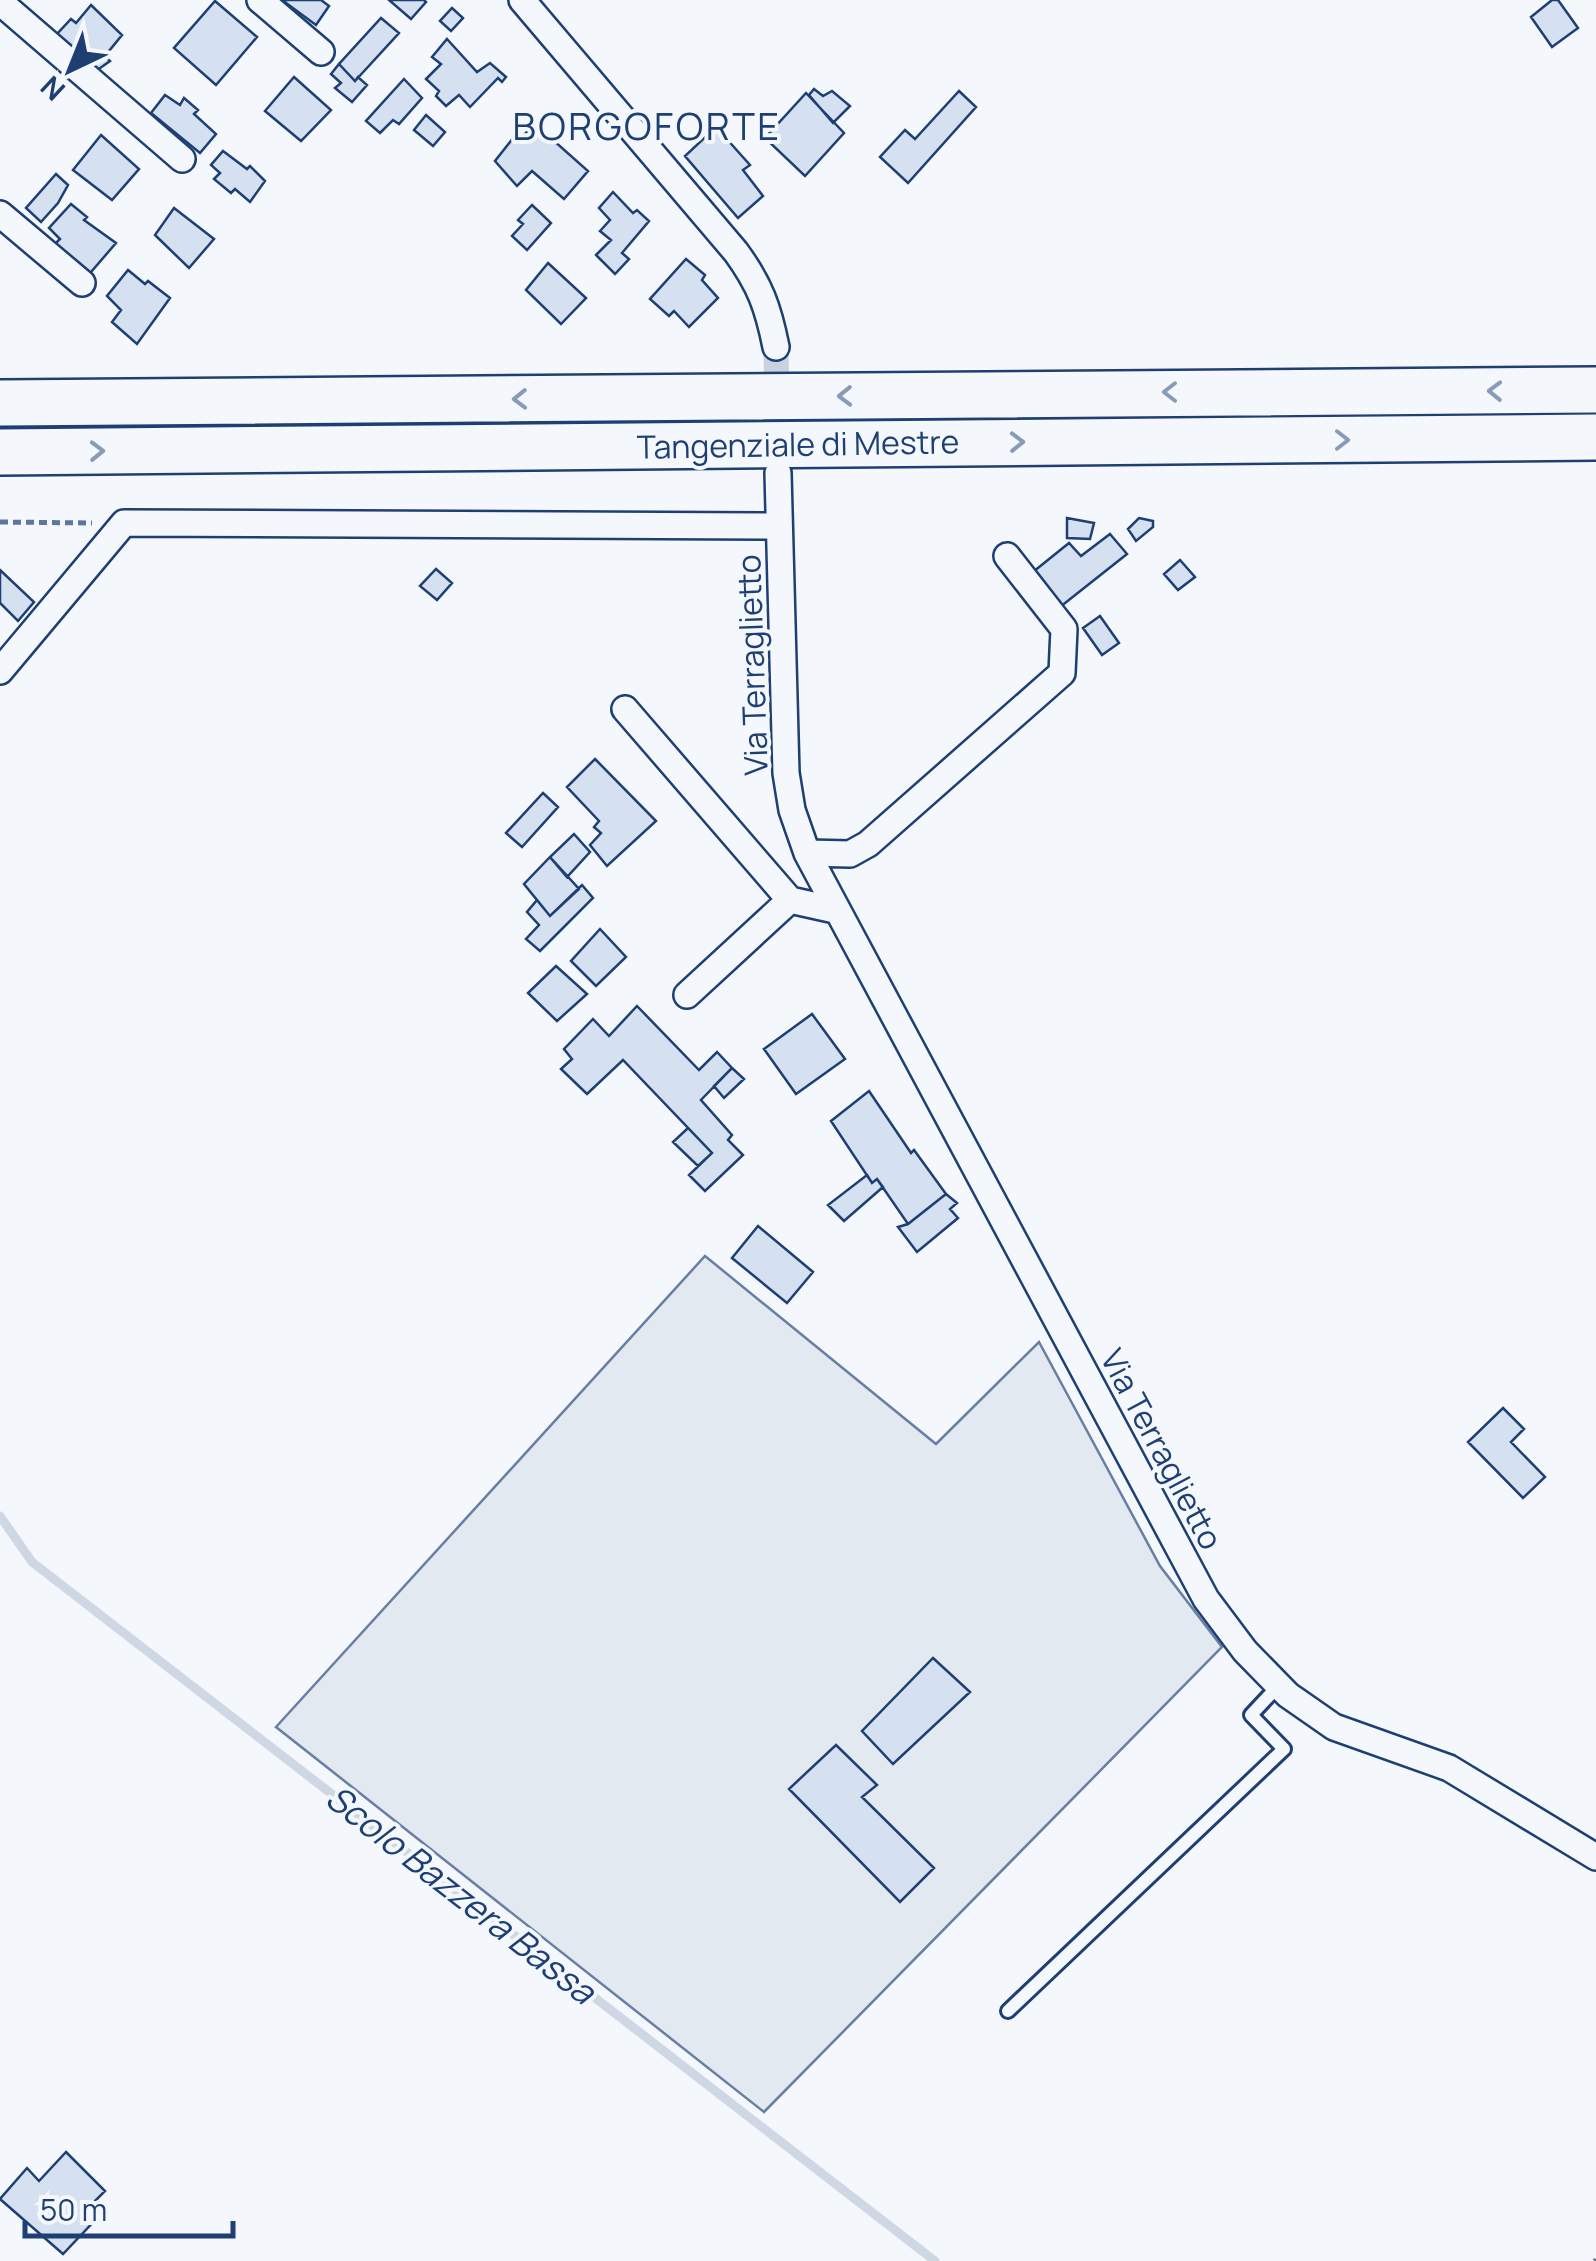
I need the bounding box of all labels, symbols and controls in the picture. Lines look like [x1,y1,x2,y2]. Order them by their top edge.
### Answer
north arrow [20,20,120,120]
text: N [32,68,73,110]
district label: BORGOFORTE [513,99,781,151]
one-way arrow [1487,380,1502,402]
one-way arrow [1162,381,1178,403]
one-way arrow [837,386,853,407]
one-way arrow [512,388,528,410]
street label: Tangenziale di Mestre [636,419,960,469]
one-way arrow [1335,429,1351,450]
one-way arrow [1010,432,1026,453]
one-way arrow [90,440,106,461]
street label: Via Terraglietto [726,554,778,776]
street label: Via Terraglietto [1091,1341,1233,1557]
water label: Scolo Bazzera Bassa [316,1774,607,2015]
scale bar [25,2176,232,2238]
text: 50 m [40,2189,107,2230]

